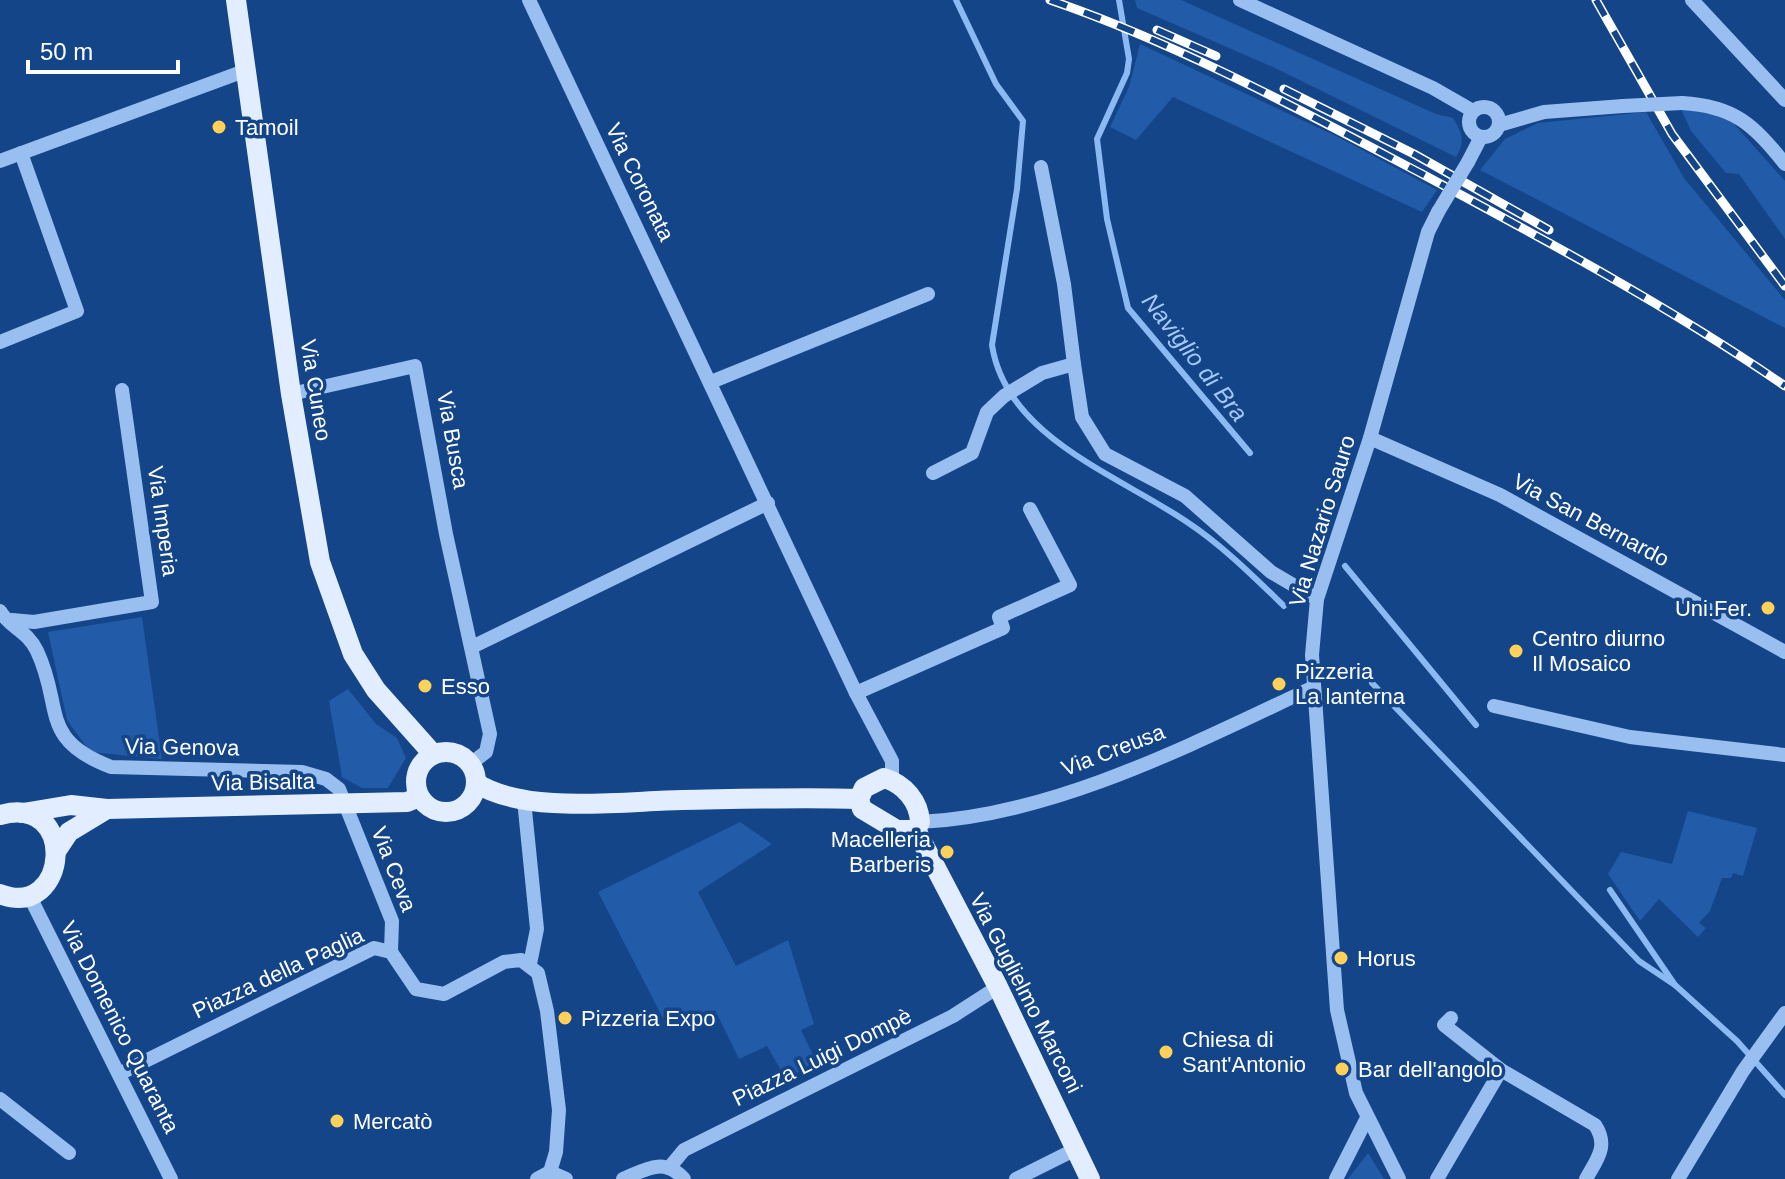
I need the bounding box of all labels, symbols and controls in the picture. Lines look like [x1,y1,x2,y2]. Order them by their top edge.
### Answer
scale bar [28,24,178,74]
text: 50 m [40,38,93,65]
place label: Tamoil [235,115,299,140]
marker: Tamoil [210,118,228,136]
street label: Via Coronata [601,119,680,246]
water label: Naviglio di Bra [1137,288,1253,426]
street label: Via Cuneo [296,338,336,442]
street label: Via Busca [432,389,474,492]
street label: Via Nazario Sauro [1284,432,1360,610]
street label: Via Imperia [143,464,183,578]
street label: Via San Bernardo [1509,468,1673,572]
place label: Uni.Fer. [1675,596,1752,621]
marker: Uni.Fer. [1759,599,1777,617]
place label: Centro diurno Il Mosaico [1532,626,1665,676]
marker: Centro diurno Il Mosaico [1507,642,1525,660]
place label: Pizzeria La lanterna [1295,659,1406,709]
place label: Esso [441,674,490,699]
marker: Pizzeria La lanterna [1270,675,1288,693]
marker: Esso [416,677,434,695]
street label: Via Creusa [1058,719,1169,781]
street label: Via Genova [125,734,240,761]
street label: Via Bisalta [211,769,316,795]
street label: Via Ceva [366,823,422,916]
place label: Macelleria Barberis [831,827,932,877]
marker: Macelleria Barberis [938,843,956,861]
street label: Via Guglielmo Marconi [965,889,1087,1097]
street label: Via Domenico Quaranta [56,917,185,1138]
street label: Piazza della Paglia [188,922,368,1024]
place label: Horus [1357,946,1416,971]
marker: Horus [1332,949,1350,967]
street label: Piazza Luigi Dompè [729,1003,915,1111]
place label: Pizzeria Expo [581,1006,716,1031]
marker: Pizzeria Expo [556,1009,574,1027]
place label: Chiesa di Sant'Antonio [1182,1027,1306,1077]
marker: Chiesa di Sant'Antonio [1157,1043,1175,1061]
place label: Bar dell'angolo [1358,1057,1503,1082]
marker: Bar dell'angolo [1333,1060,1351,1078]
place label: Mercatò [353,1109,432,1134]
marker: Mercatò [328,1112,346,1130]

